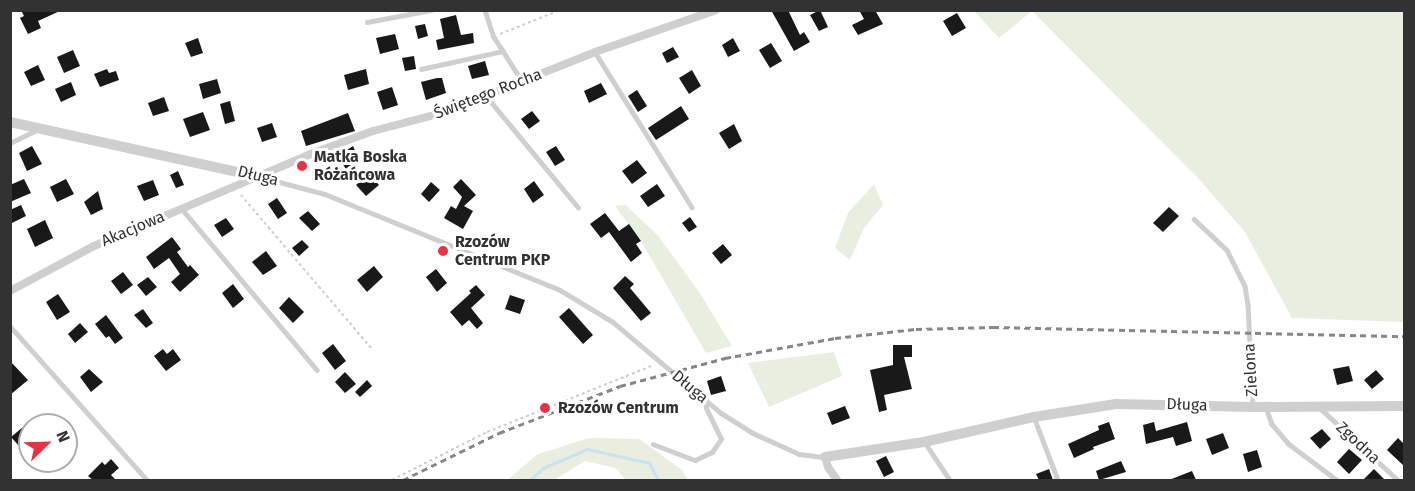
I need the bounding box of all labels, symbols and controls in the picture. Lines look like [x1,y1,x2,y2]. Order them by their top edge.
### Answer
street label: Świętego Rocha [431,65,545,123]
place label: Matka Boska Różańcowa [314,147,407,185]
marker: Matka Boska Różańcowa [295,159,309,173]
street label: Długa [236,162,280,190]
street label: Akacjowa [98,207,168,251]
place label: Rzozów Centrum PKP [455,232,550,270]
marker: Rzozów Centrum PKP [436,244,450,258]
street label: Zielona [1240,343,1262,397]
street label: Długa [668,366,712,408]
street label: Długa [1166,395,1208,415]
place label: Rzozów Centrum [558,398,679,418]
marker: Rzozów Centrum [536,399,554,417]
north arrow [18,413,78,473]
street label: Zgodna [1332,418,1384,468]
text: N [52,428,74,445]

